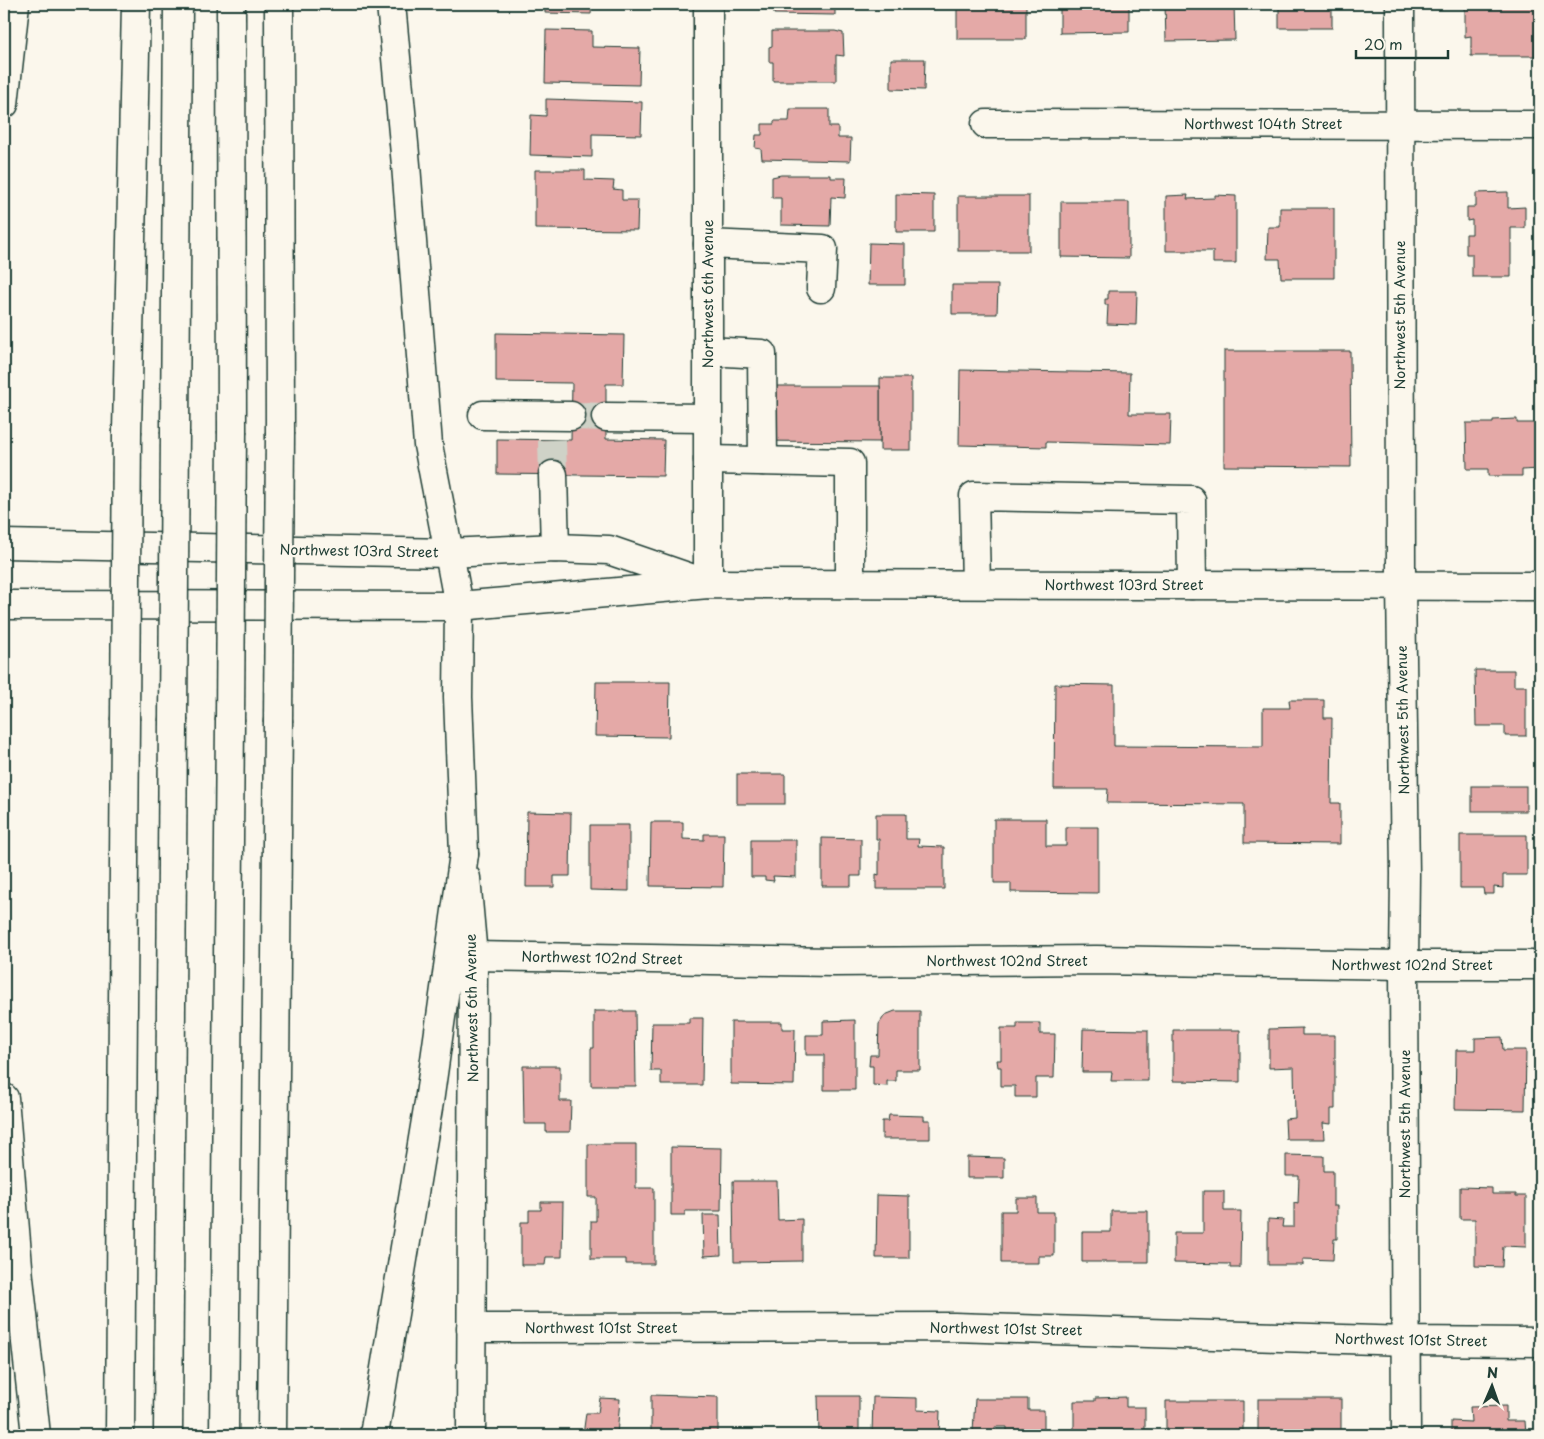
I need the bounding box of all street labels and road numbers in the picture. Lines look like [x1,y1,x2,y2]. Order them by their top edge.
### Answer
street label: Northwest 104th Street [1184,113,1342,134]
street label: Northwest 6th Avenue [697,219,718,368]
street label: Northwest 5th Avenue [1389,240,1410,390]
street label: Northwest 103rd Street [279,539,439,562]
street label: Northwest 103rd Street [1045,574,1204,595]
street label: Northwest 5th Avenue [1391,645,1414,795]
street label: Northwest 6th Avenue [460,933,483,1083]
street label: Northwest 102nd Street [521,946,683,969]
street label: Northwest 102nd Street [926,950,1088,971]
street label: Northwest 102nd Street [1331,954,1493,975]
street label: Northwest 5th Avenue [1394,1049,1415,1199]
street label: Northwest 101st Street [525,1317,678,1338]
street label: Northwest 101st Street [929,1317,1083,1340]
street label: Northwest 101st Street [1334,1328,1488,1351]

